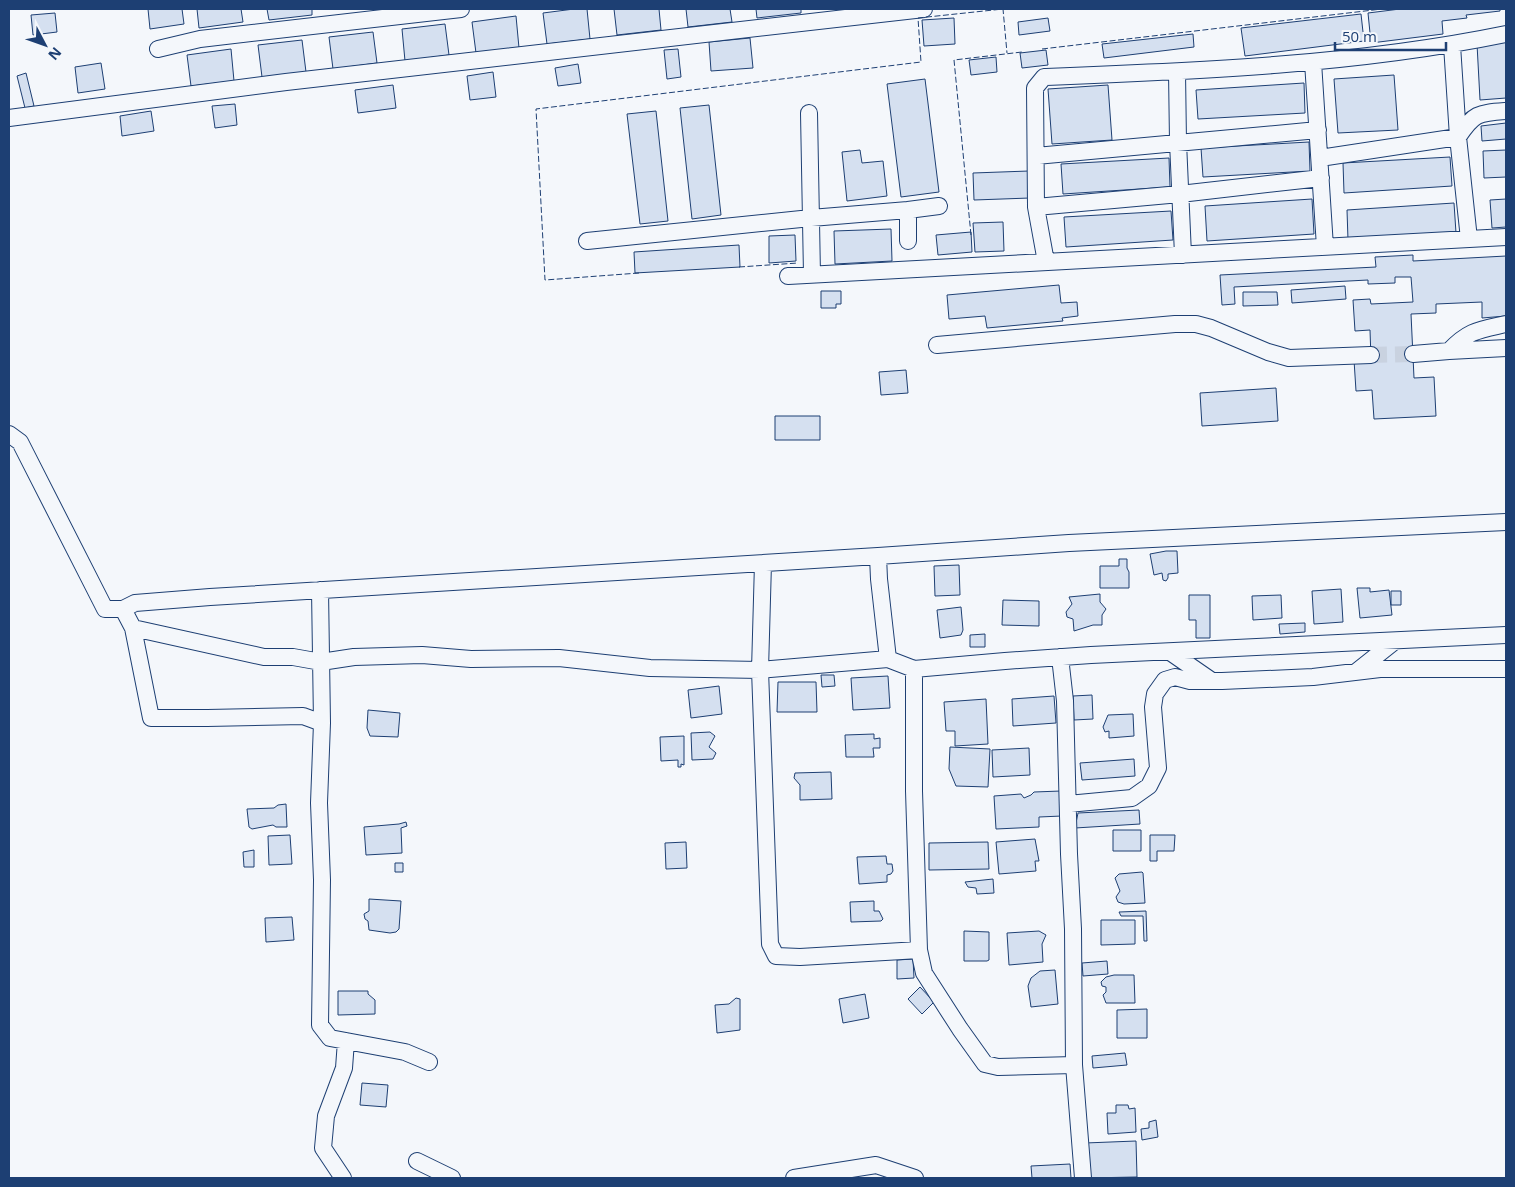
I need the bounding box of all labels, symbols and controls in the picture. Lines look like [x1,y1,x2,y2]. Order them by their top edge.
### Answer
north arrow [20,20,70,70]
scale bar [1335,20,1446,52]
text: 50 m [1342,26,1377,46]
text: N [44,43,66,64]

